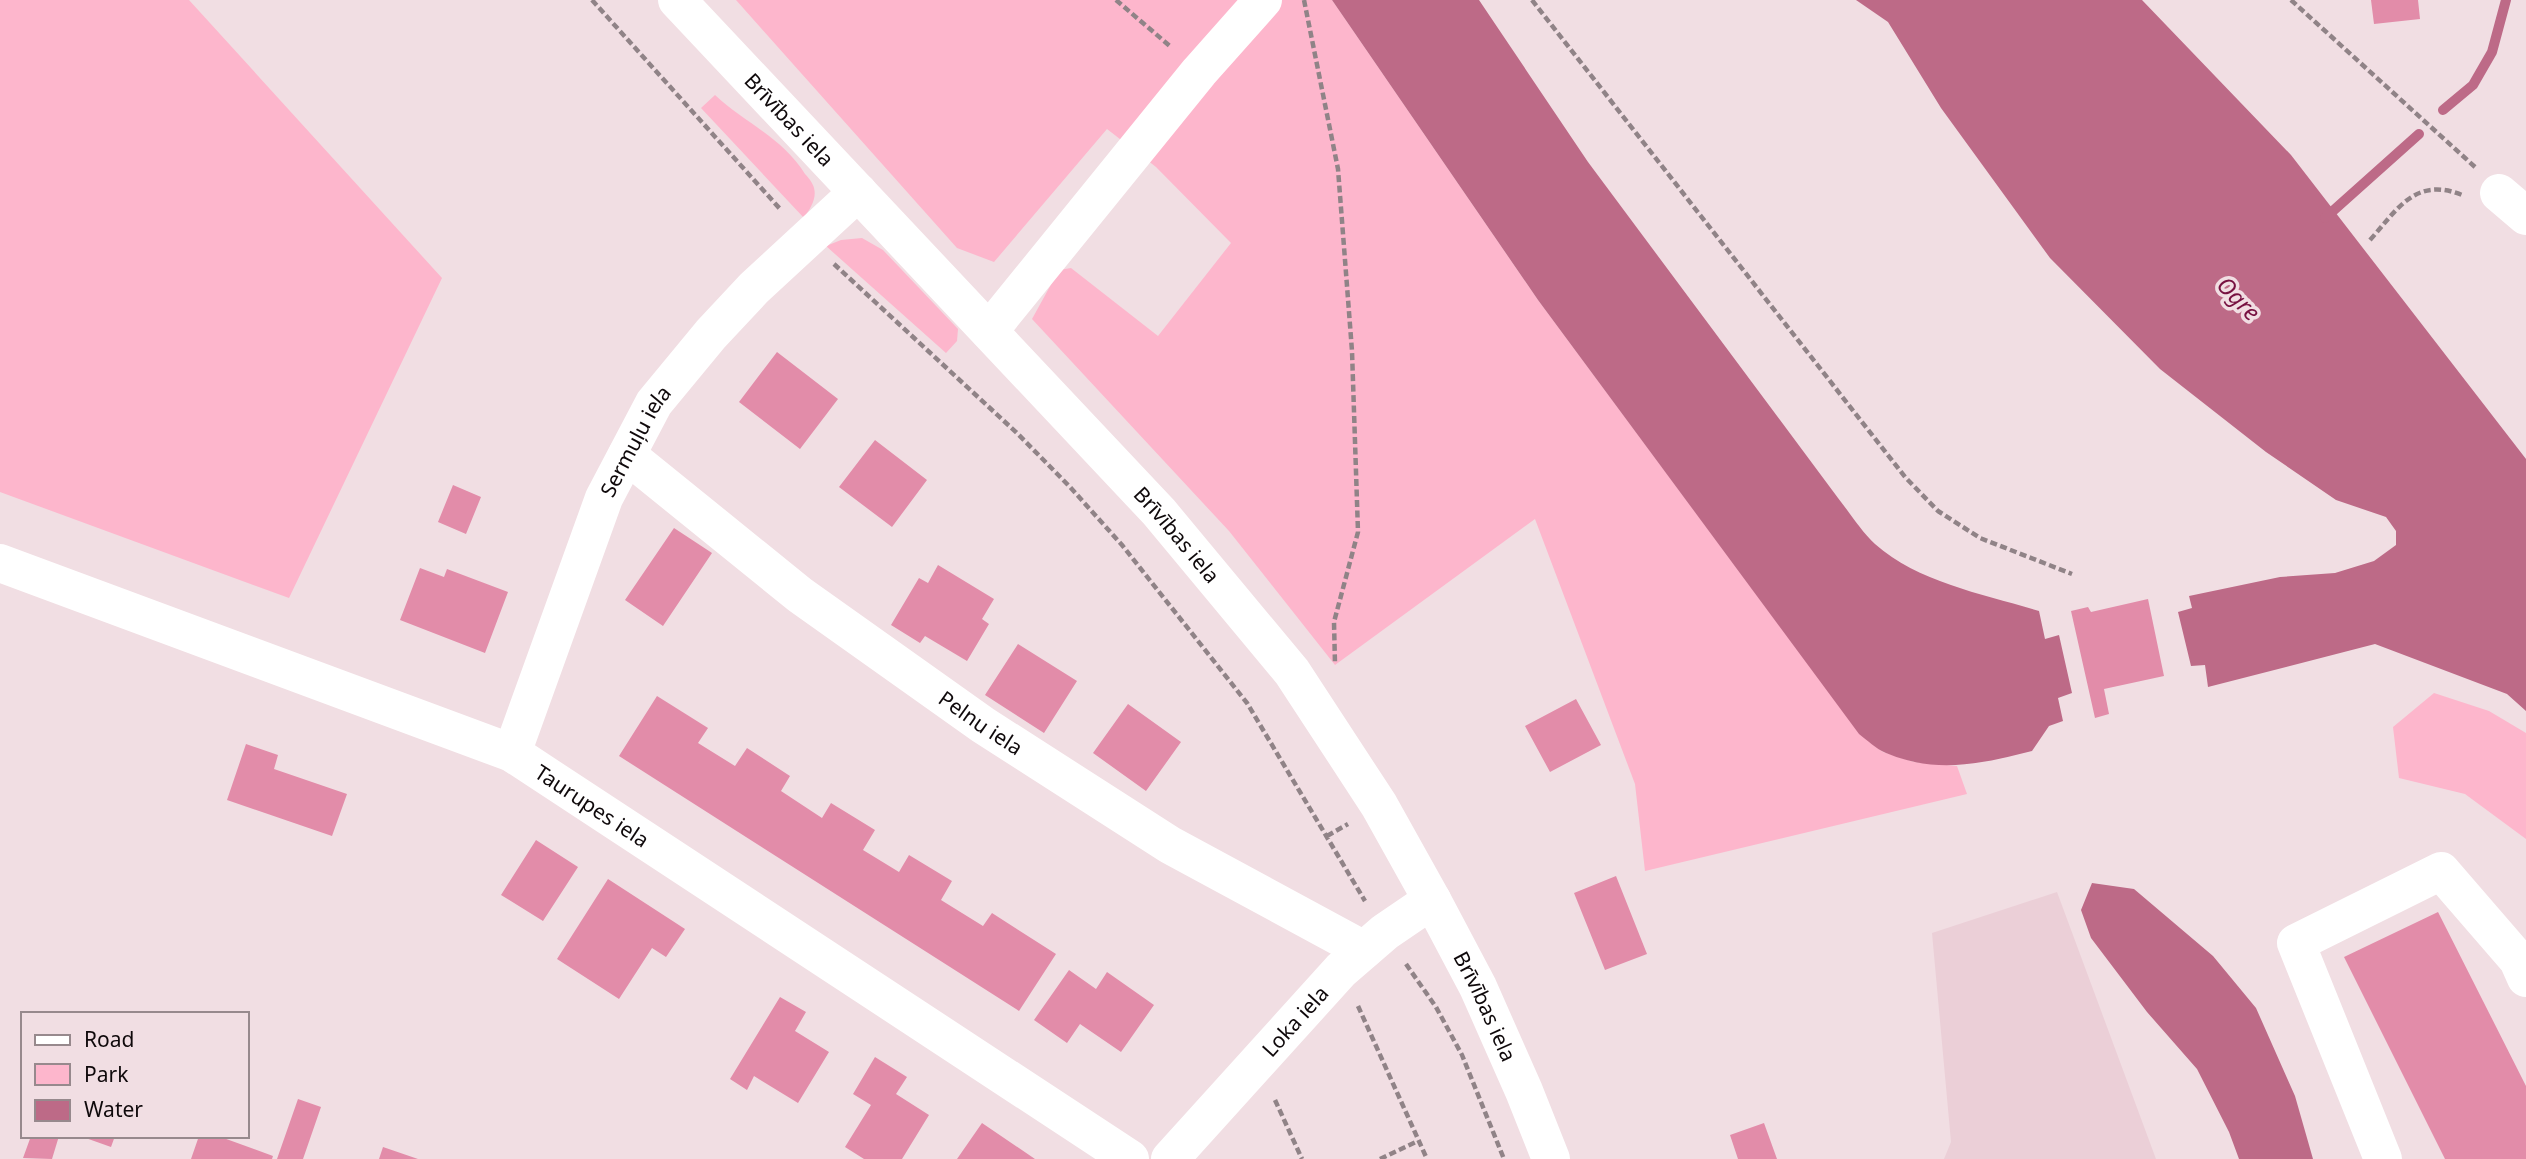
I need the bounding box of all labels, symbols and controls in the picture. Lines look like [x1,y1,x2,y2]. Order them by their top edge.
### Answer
street label: Brīvības iela [739,67,840,172]
water label: Ogre [2210,269,2268,327]
street label: Sermuļu iela [593,379,677,502]
street label: Brīvības iela [1128,480,1226,589]
street label: Pelnu iela [933,684,1028,761]
street label: Taurupes iela [530,758,655,853]
street label: Brīvības iela [1448,946,1523,1066]
street label: Loka iela [1255,980,1334,1063]
legend [21,1012,248,1138]
text: Road [84,1025,134,1053]
text: Park [84,1060,129,1088]
text: Water [84,1095,143,1123]

